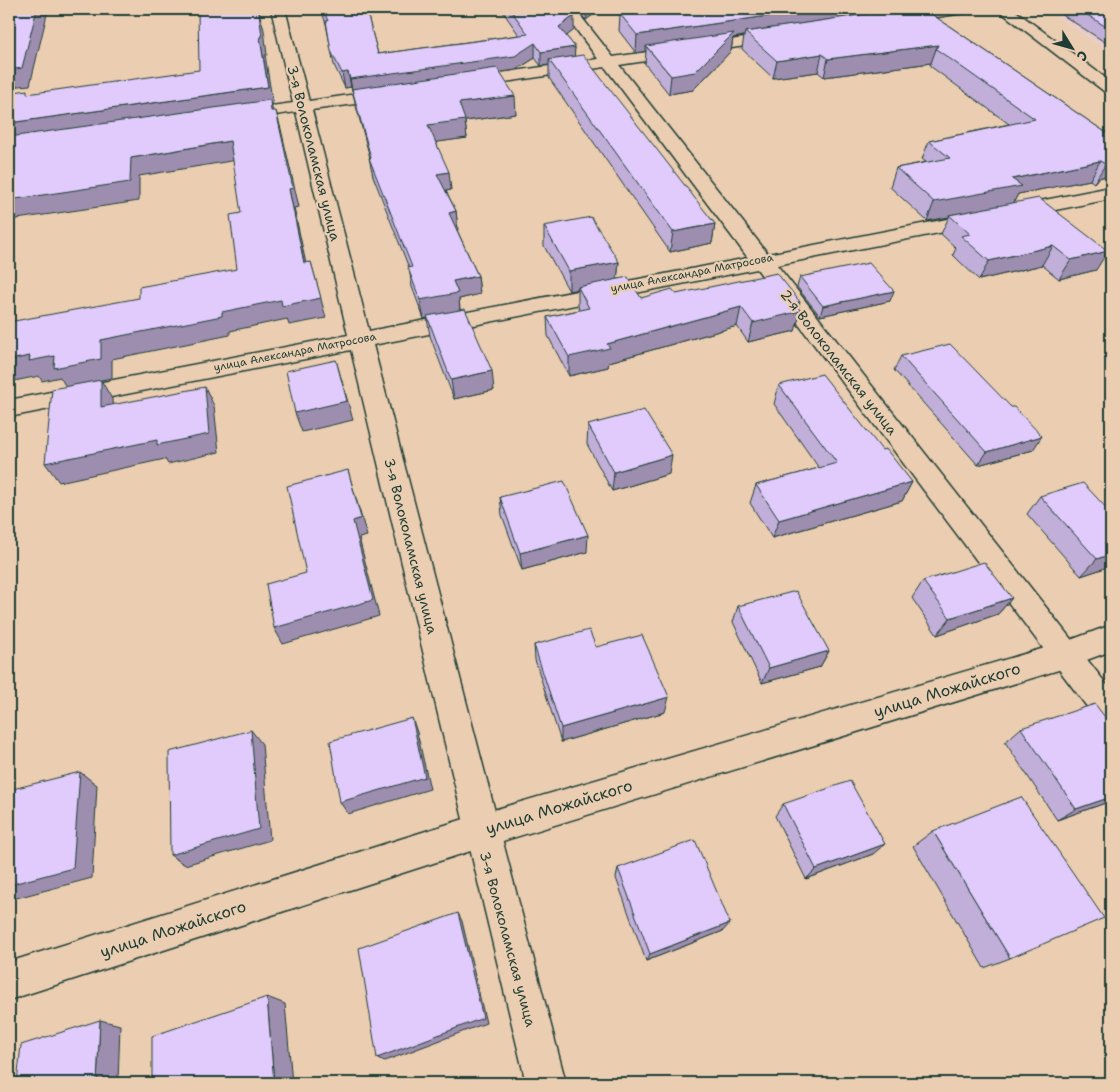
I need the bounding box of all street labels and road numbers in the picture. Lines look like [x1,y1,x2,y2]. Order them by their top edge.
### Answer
street label: 3-я Волоколамская улица [283,63,345,243]
street label: улица Александра Матросова [609,250,775,296]
street label: 2-я Волоколамская улица [776,286,902,439]
street label: улица Александра Матросова [212,329,378,375]
street label: 3-я Волоколамская улица [380,456,442,636]
street label: улица Можайского [871,658,1023,722]
street label: улица Можайского [483,775,635,839]
street label: 3-я Волоколамская улица [476,849,540,1029]
street label: улица Можайского [97,895,249,963]

